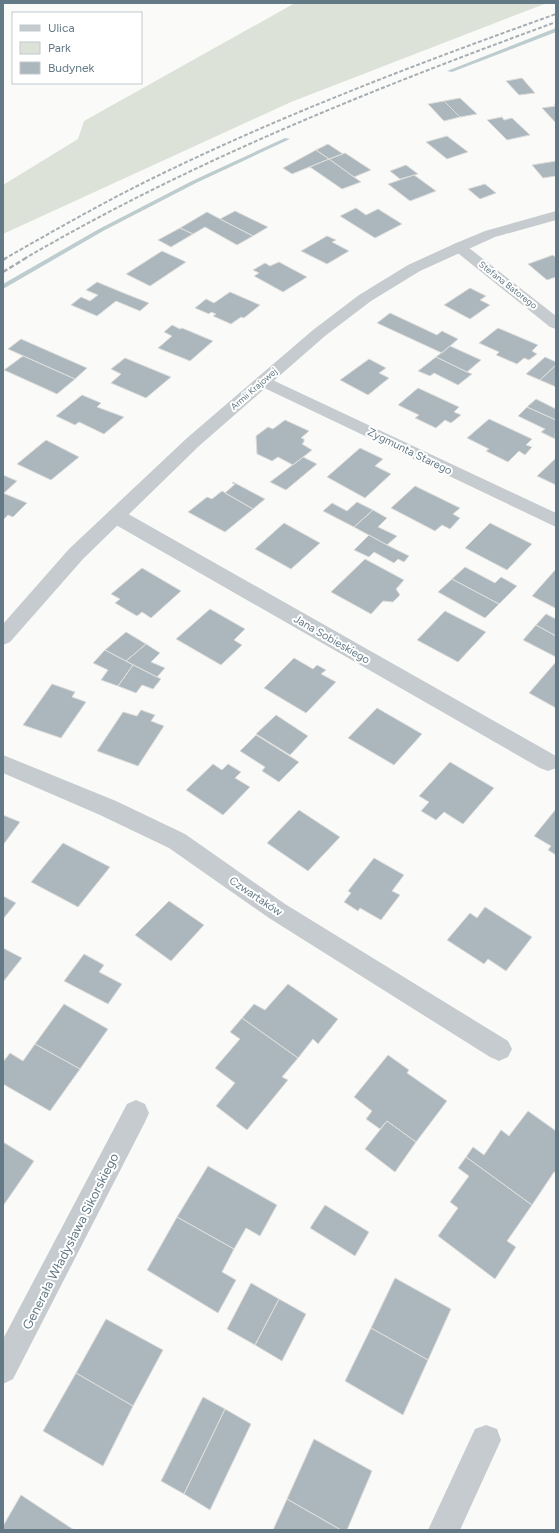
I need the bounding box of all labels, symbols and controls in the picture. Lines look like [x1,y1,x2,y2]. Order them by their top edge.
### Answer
legend [12,12,142,84]
text: Ulica [48,21,75,35]
text: Park [48,41,71,55]
text: Budynek [48,61,95,75]
street label: Stefana Batorego [477,259,540,311]
street label: Armii Krajowej [228,365,279,412]
street label: Zygmunta Starego [365,425,454,478]
street label: Jana Sobieskiego [291,612,372,666]
street label: Czwartaków [227,874,285,919]
street label: Generała Władysława Sikorskiego [19,1151,122,1332]

